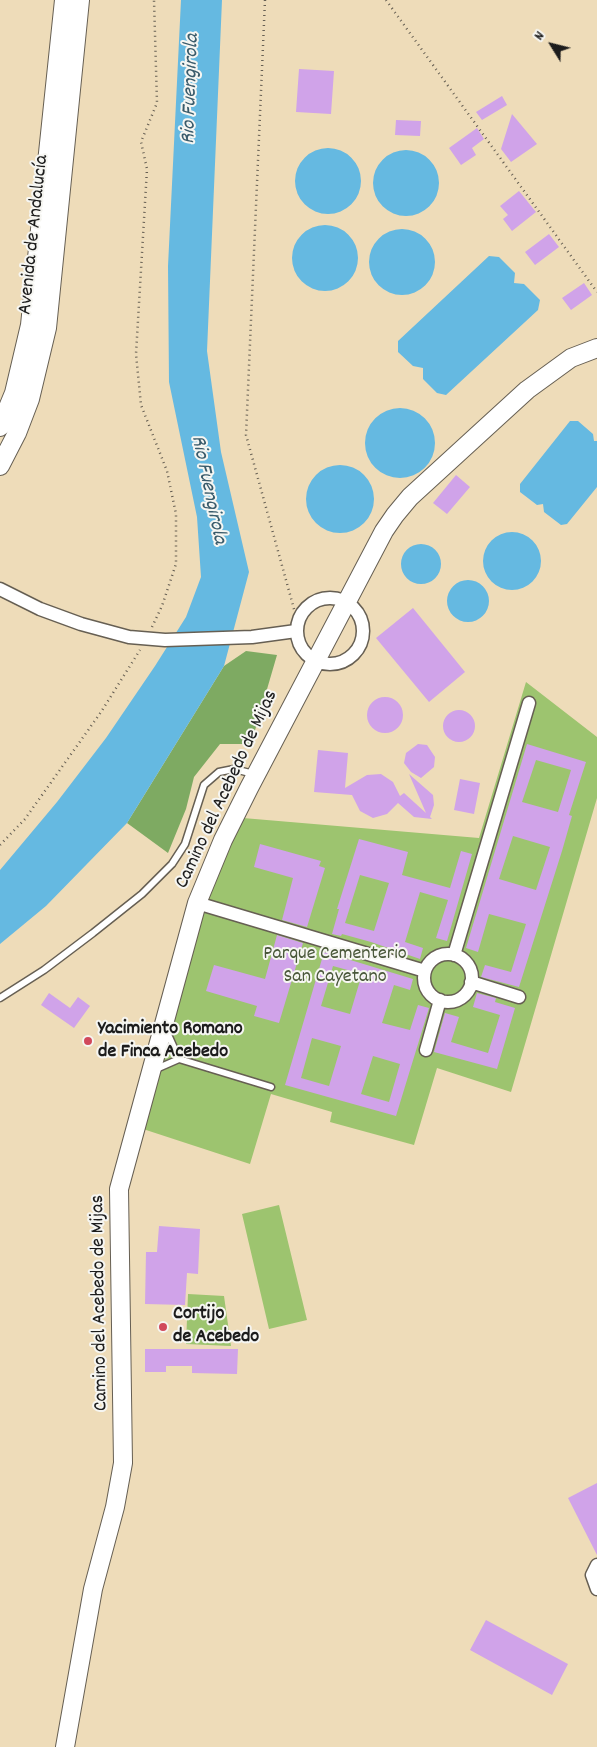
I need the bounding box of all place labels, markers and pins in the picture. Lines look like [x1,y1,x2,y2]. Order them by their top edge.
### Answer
place label: Yacimiento Romano de Finca Acebedo [98,1018,243,1065]
marker: Yacimiento Romano de Finca Acebedo [82,1035,94,1047]
place label: Cortijo de Acebedo [173,1303,259,1350]
marker: Cortijo de Acebedo [157,1321,169,1333]

